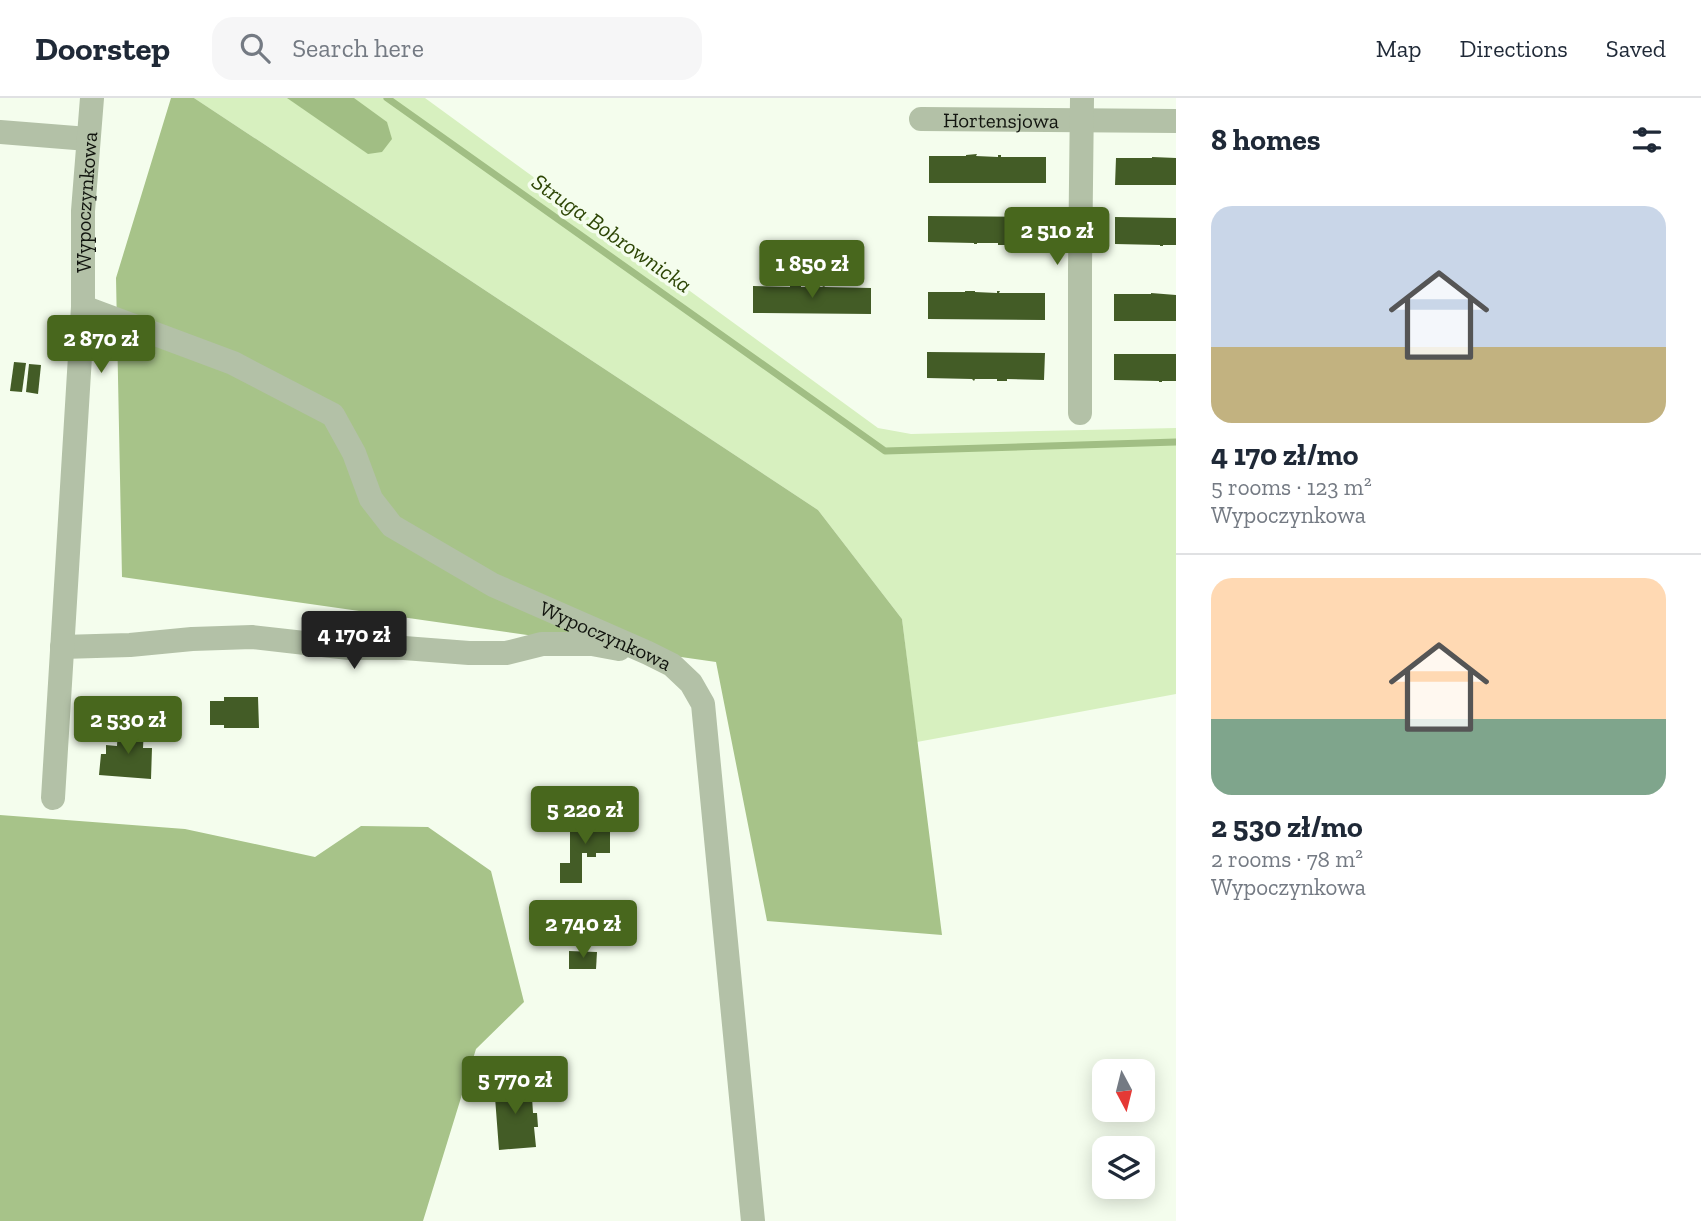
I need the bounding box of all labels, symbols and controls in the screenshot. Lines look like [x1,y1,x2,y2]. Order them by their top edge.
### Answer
search box [212,17,702,80]
text: Doorstep [35,29,170,68]
icon: search [236,29,274,67]
text: Search here [292,32,424,64]
text: Map [1376,34,1422,63]
text: Directions [1460,34,1568,63]
text: Saved [1606,34,1666,63]
street label: Hortensjowa [943,107,1059,133]
icon: filters [1628,121,1666,159]
text: 8 homes [1211,122,1320,158]
street label: Wypoczynkowa [71,130,102,273]
water label: Struga Bobrownicka [527,167,697,299]
pin: 2 510 zł [985,208,1129,267]
text: 2 510 zł [1020,216,1094,244]
pin: 1 850 zł [740,240,884,300]
text: 1 850 zł [775,249,849,277]
icon: home [1376,252,1502,378]
pin: 2 870 zł [29,316,173,375]
text: 2 870 zł [63,324,139,352]
text: 4 170 zł/mo [1211,437,1358,473]
text: 5 rooms · 123 m² [1211,473,1372,501]
text: Wypoczynkowa [1211,501,1366,529]
street label: Wypoczynkowa [536,595,676,675]
pin: 4 170 zł [282,612,426,671]
text: 4 170 zł [318,620,390,648]
icon: home [1376,624,1502,750]
pin: 2 530 zł [56,696,200,756]
text: 2 530 zł [90,705,166,733]
pin: 5 220 zł [513,786,657,846]
text: 5 220 zł [547,795,623,823]
text: 2 530 zł/mo [1211,809,1363,845]
text: 2 rooms · 78 m² [1211,845,1363,873]
text: Wypoczynkowa [1211,873,1366,901]
pin: 2 740 zł [511,900,655,960]
text: 2 740 zł [545,909,621,937]
pin: 5 770 zł [443,1056,587,1116]
north arrow [1092,1059,1155,1122]
map controls [1092,1059,1155,1199]
text: 5 770 zł [478,1065,552,1093]
button: layers [1092,1136,1155,1199]

